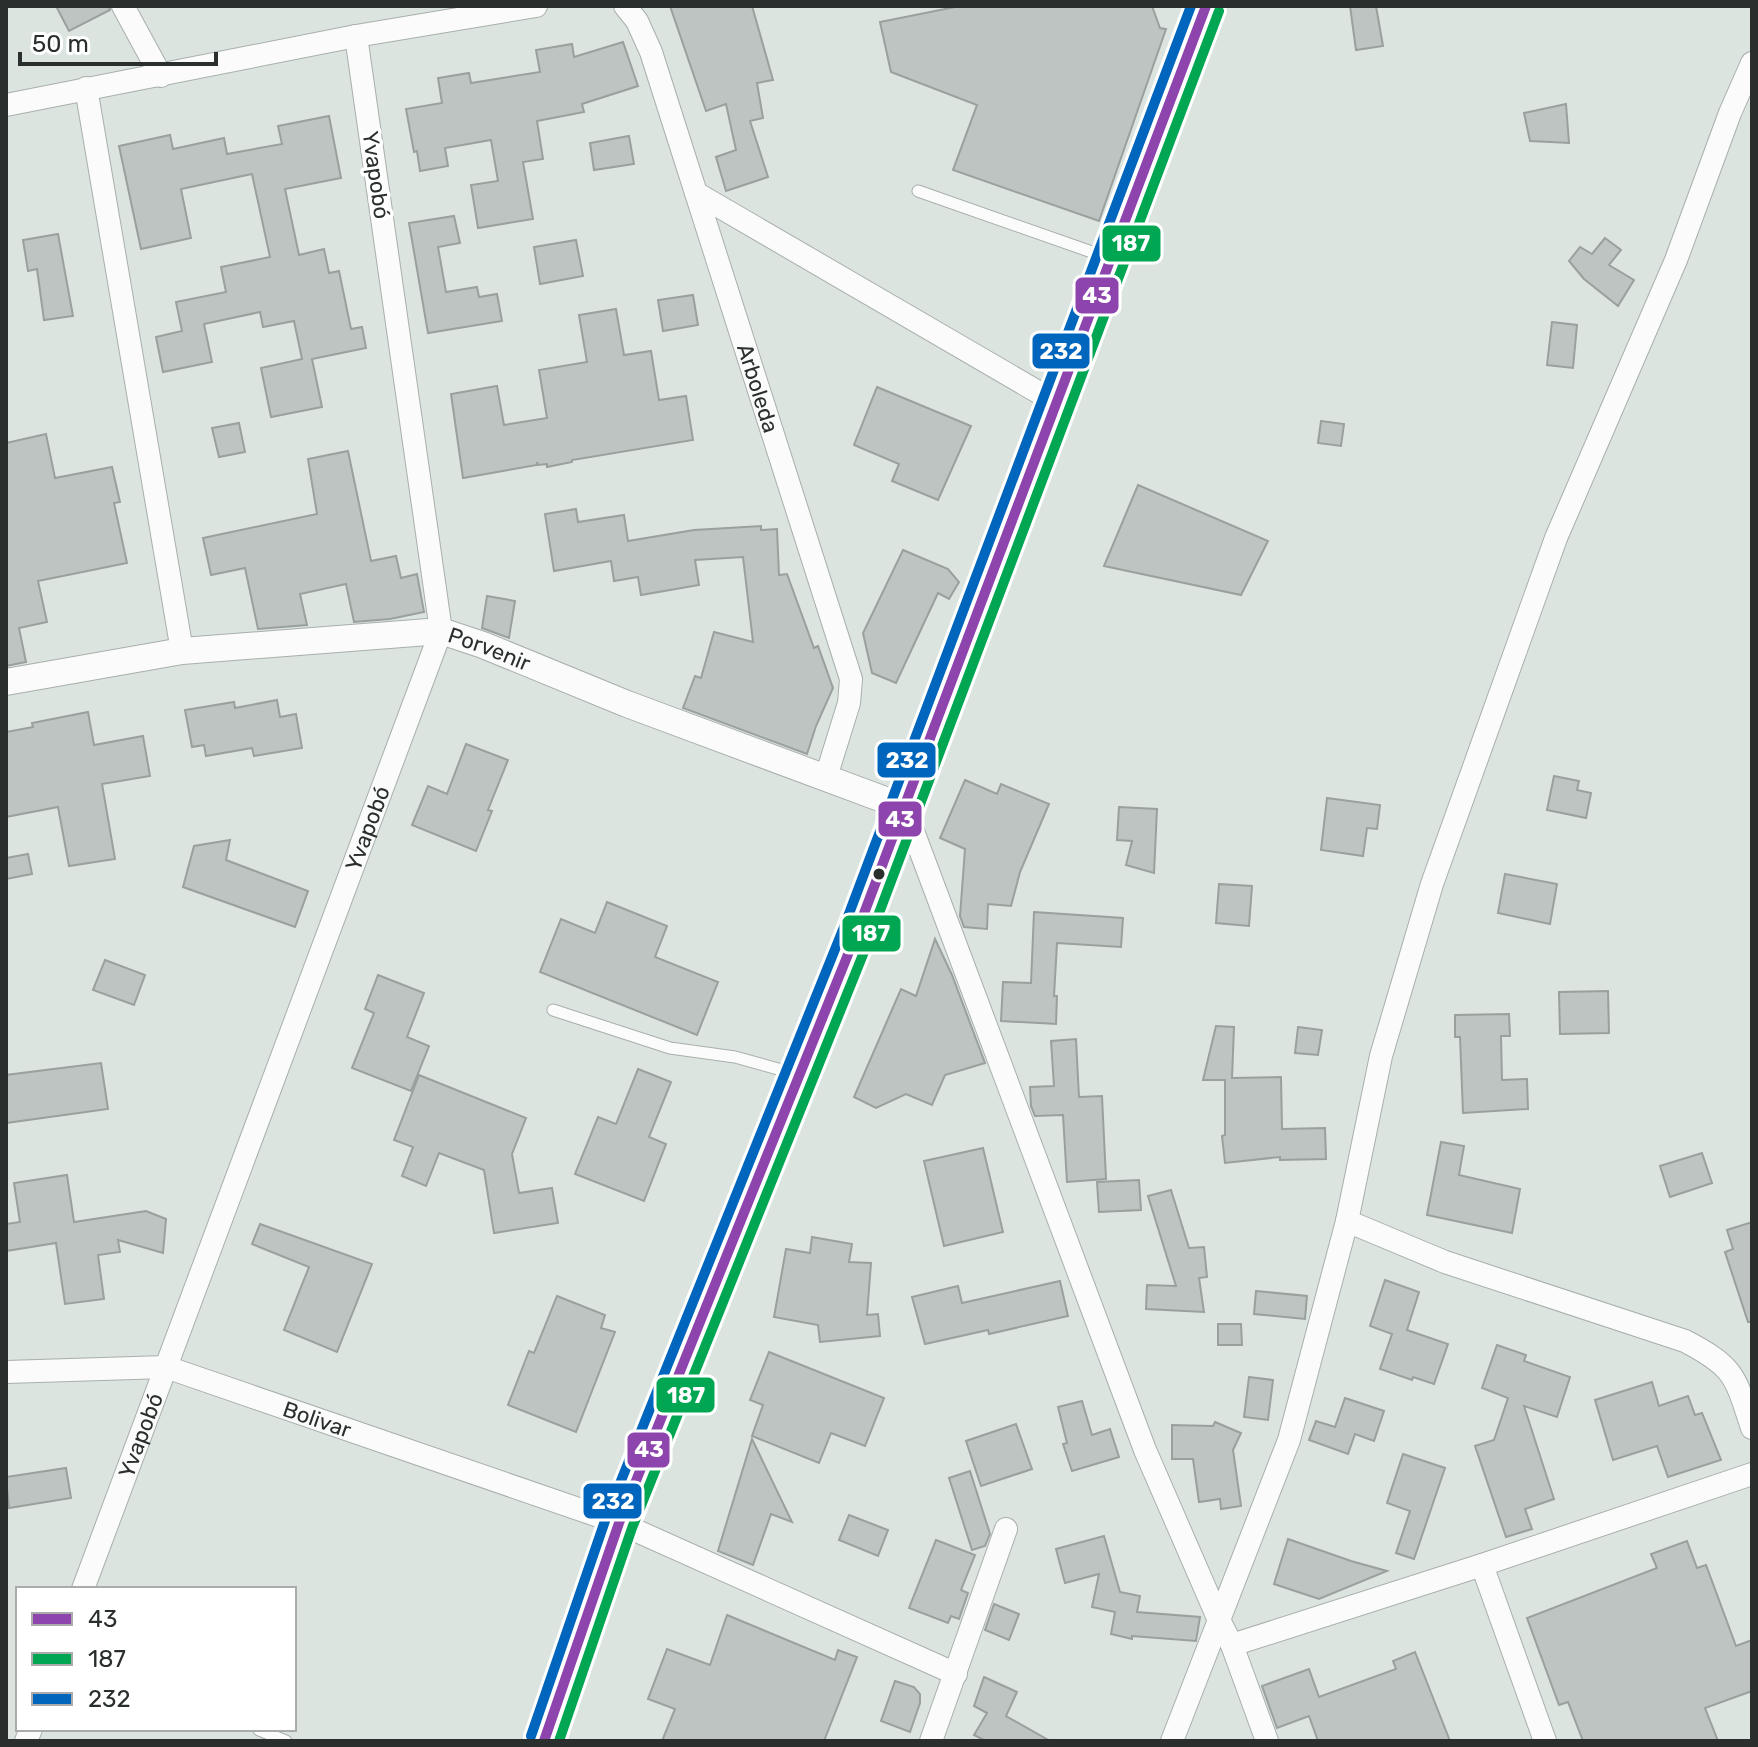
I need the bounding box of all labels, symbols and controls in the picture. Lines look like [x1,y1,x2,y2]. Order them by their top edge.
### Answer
scale bar [20,16,216,66]
text: 50 m [32,30,89,58]
street label: Yvapobó [356,129,396,221]
line badge: 187 [1101,224,1162,263]
text: 187 [1112,230,1151,257]
line badge: 43 [1074,276,1120,315]
text: 43 [1082,282,1112,309]
line badge: 232 [1031,332,1091,370]
text: 232 [1039,338,1083,365]
street label: Arboleda [731,340,785,436]
street label: Porvenir [445,621,535,677]
line badge: 232 [876,741,937,779]
text: 232 [885,747,929,774]
street label: Yvapobó [339,782,395,875]
line badge: 43 [877,800,923,838]
text: 43 [885,806,915,833]
unlabelled marker [871,866,887,882]
line badge: 187 [841,914,902,953]
text: 187 [852,920,891,947]
line badge: 187 [655,1376,716,1414]
text: 187 [667,1382,706,1409]
street label: Yvapobó [112,1389,169,1482]
street label: Bolivar [280,1395,355,1443]
line badge: 43 [626,1431,671,1469]
text: 43 [634,1436,664,1463]
line badge: 232 [582,1482,643,1520]
text: 232 [591,1488,635,1515]
legend [16,1587,296,1731]
text: 43 [88,1605,117,1633]
text: 187 [88,1645,126,1673]
text: 232 [88,1685,131,1713]

